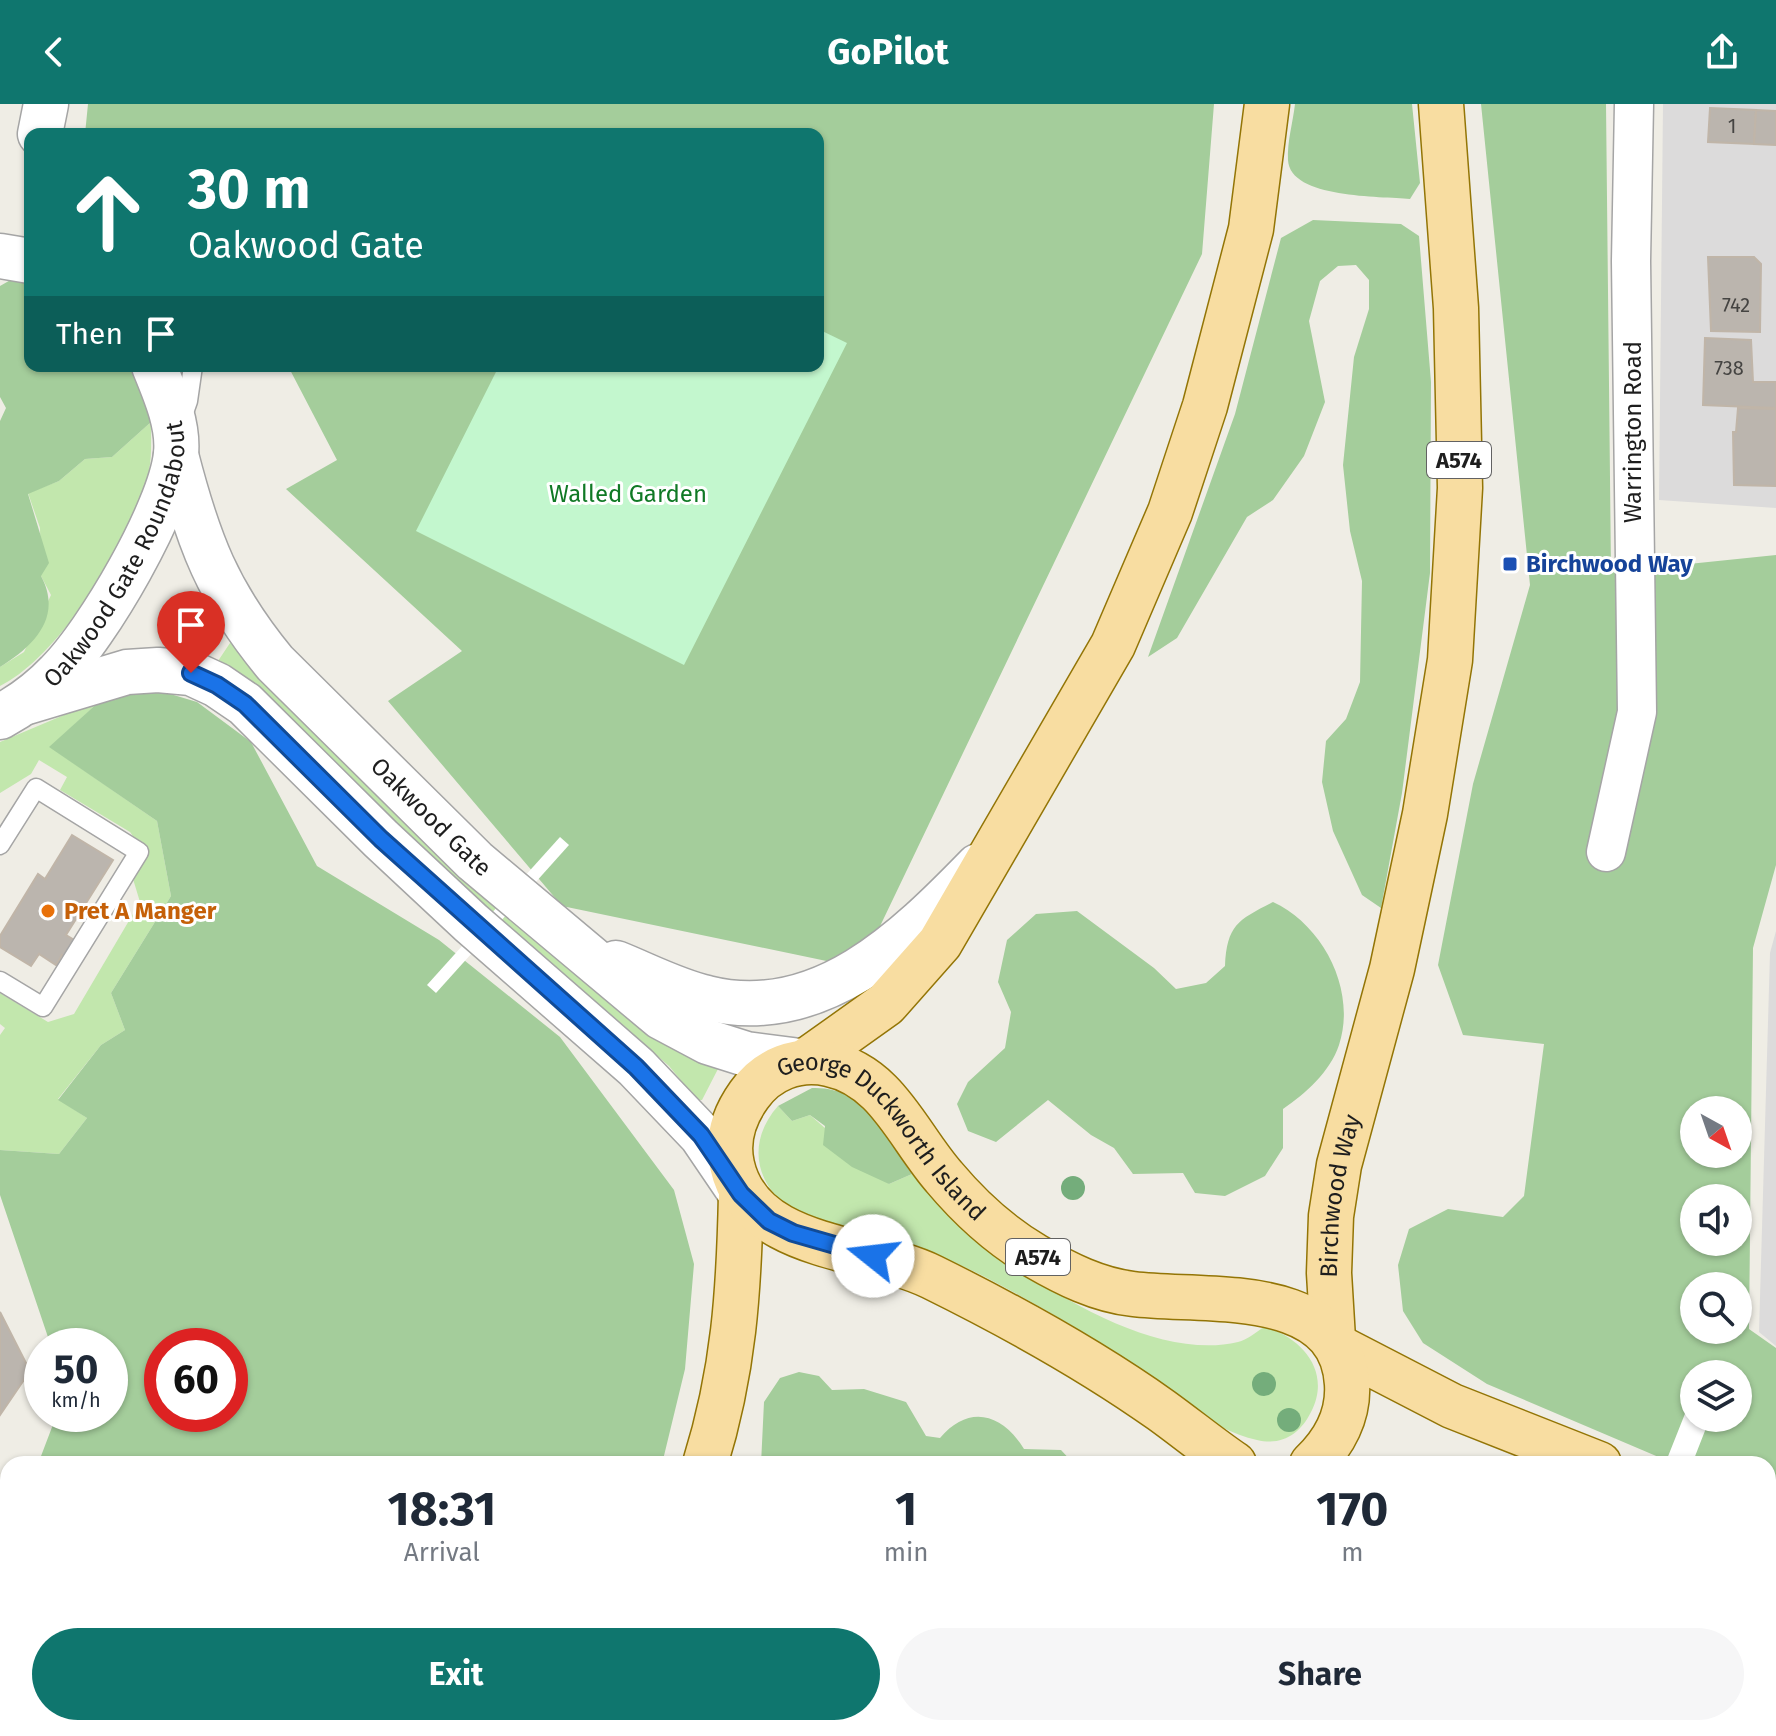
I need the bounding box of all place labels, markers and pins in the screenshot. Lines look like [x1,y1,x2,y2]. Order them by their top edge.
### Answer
place label: Birchwood Way [1526,550,1693,578]
marker: Birchwood Way [1501,555,1519,573]
pin [157,591,225,673]
place label: Pret A Manger [64,897,217,925]
marker: Pret A Manger [39,902,57,920]

